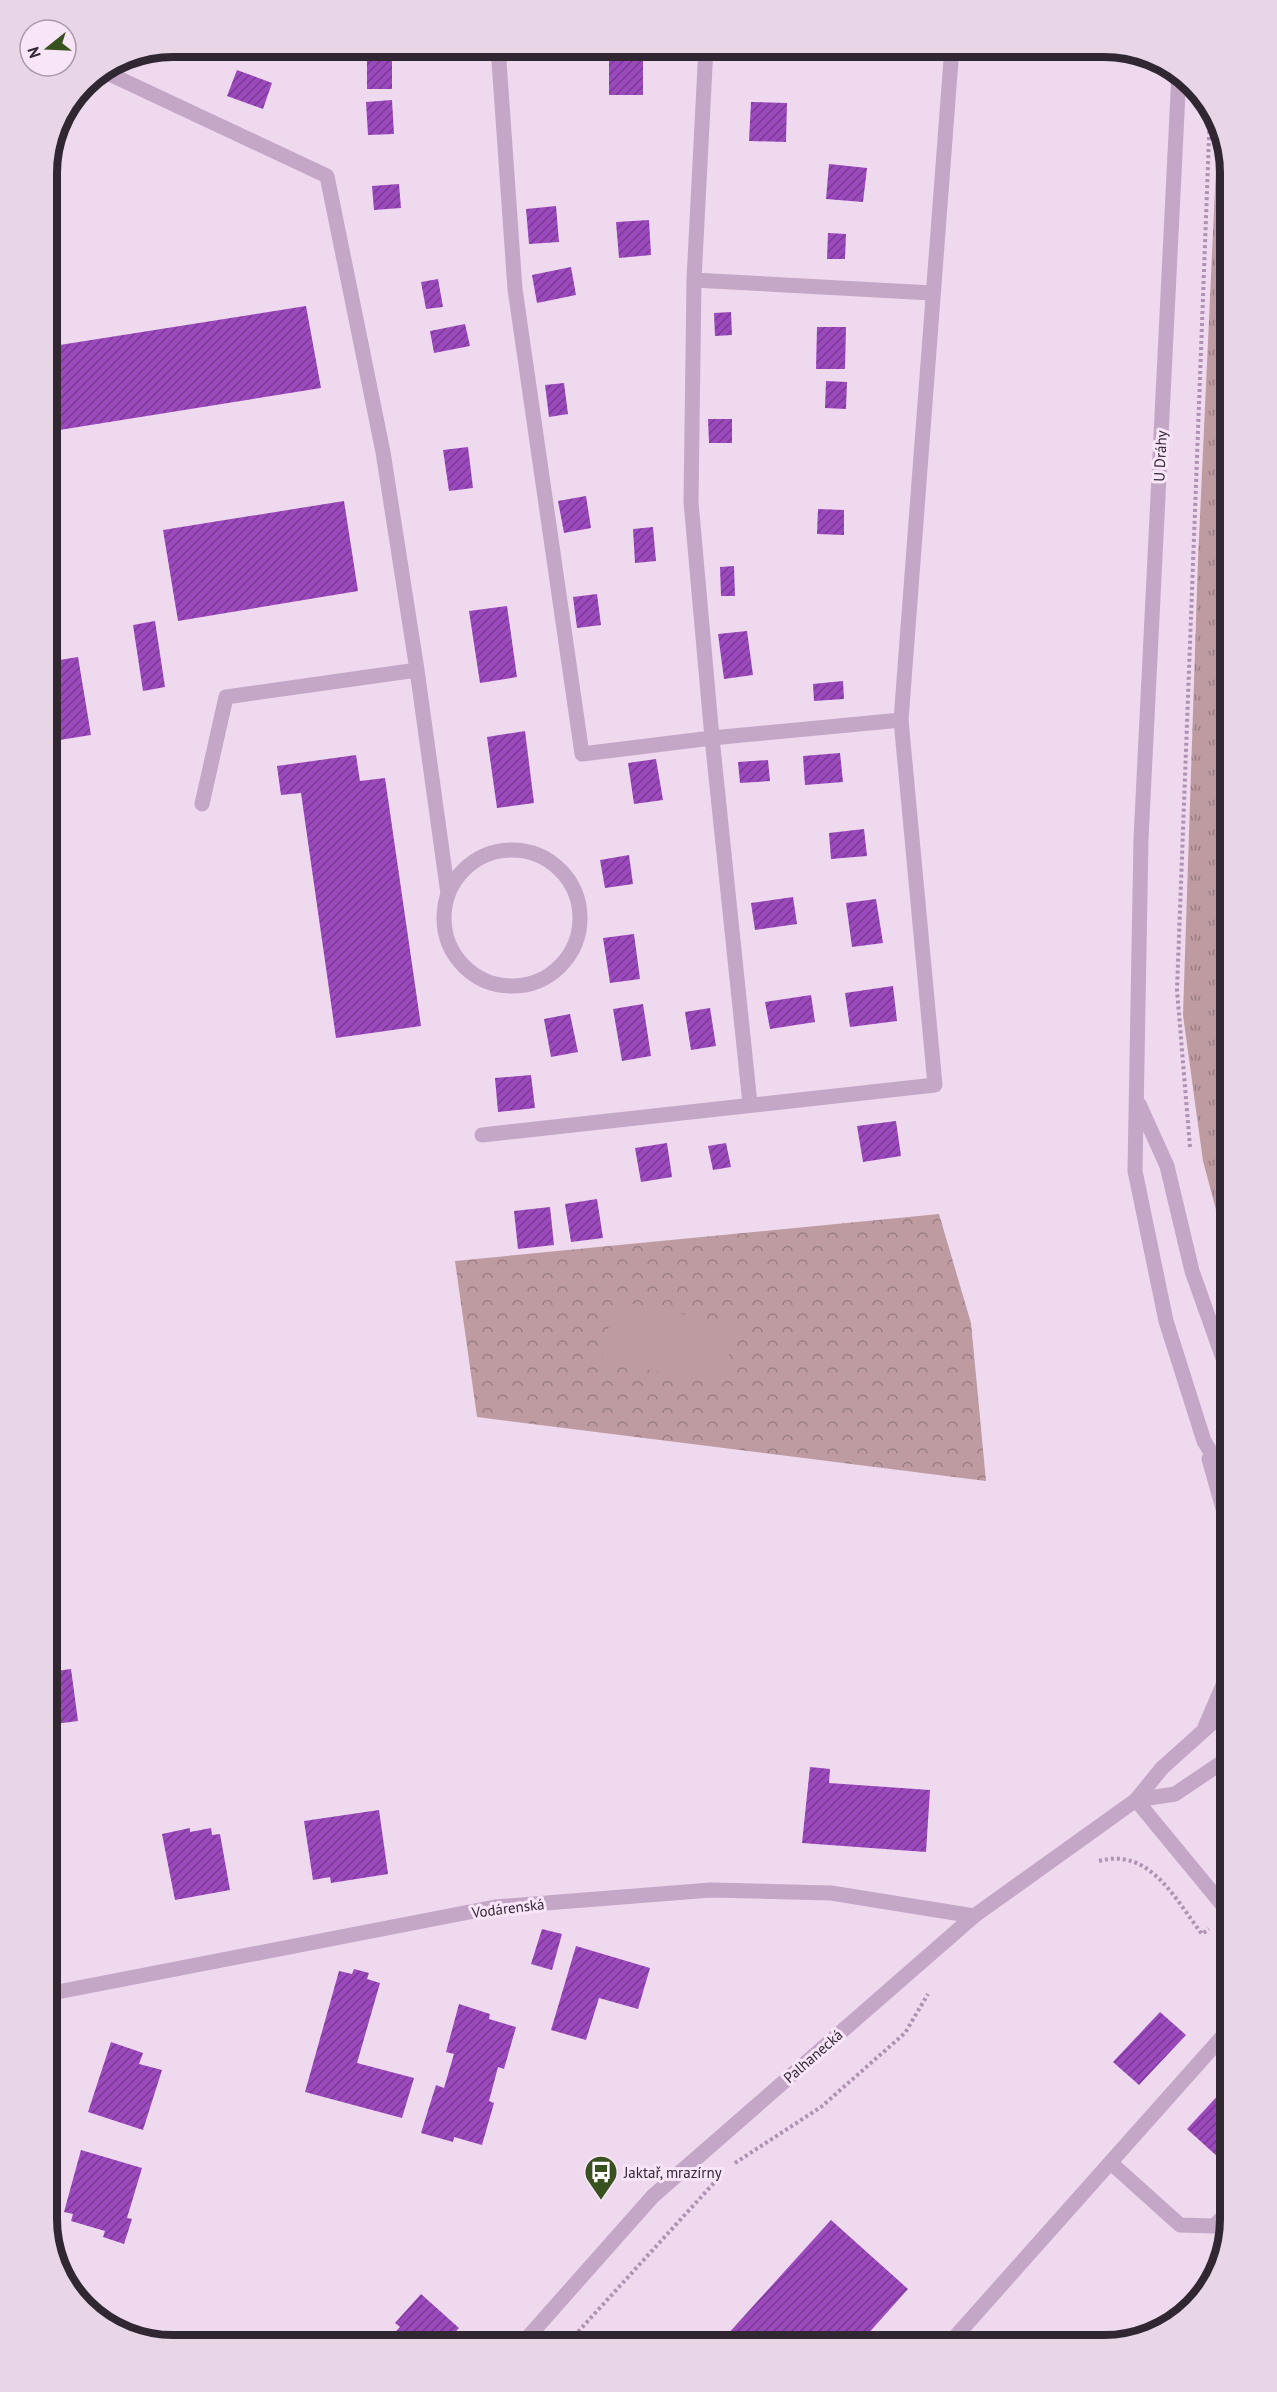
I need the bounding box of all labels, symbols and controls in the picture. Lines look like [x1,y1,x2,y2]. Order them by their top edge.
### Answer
north arrow [18,18,78,78]
text: N [23,45,45,61]
street label: U Dráhy [1149,430,1171,482]
street label: Vodárenská [470,1894,545,1922]
street label: Palhanecká [779,2025,847,2087]
bus stop icon: Jaktař, mrazírny [583,2154,619,2201]
place label: Jaktař, mrazírny [623,2163,722,2182]

